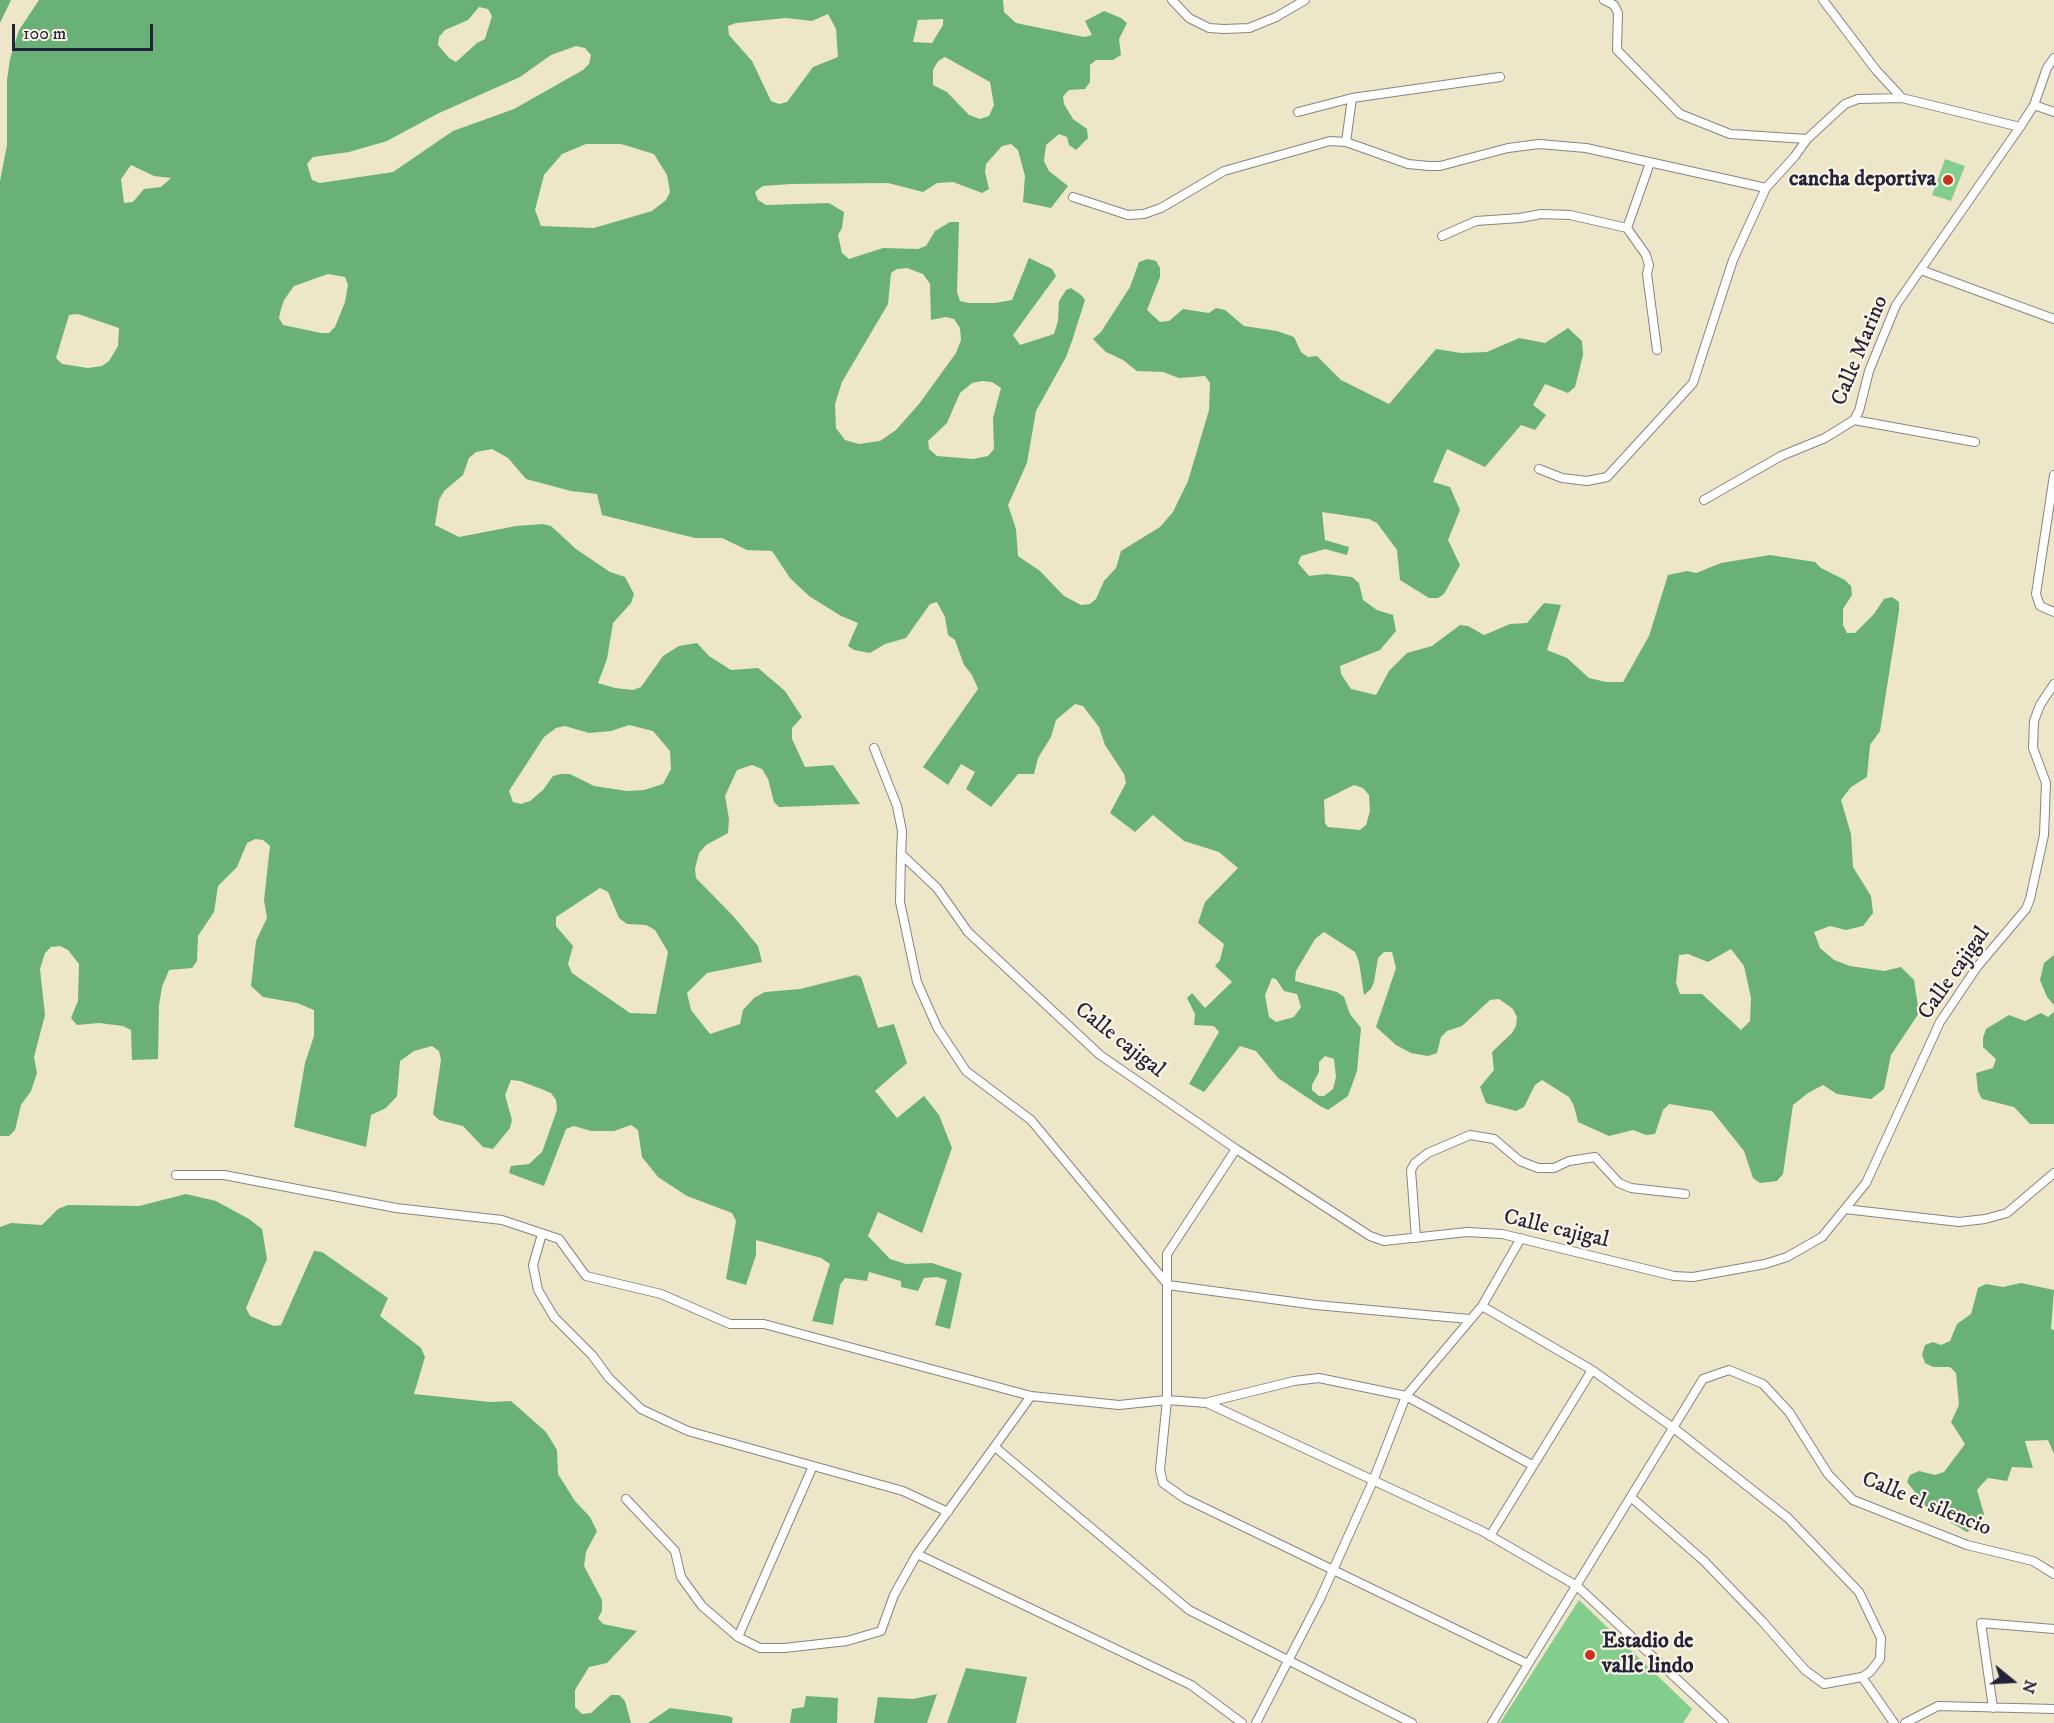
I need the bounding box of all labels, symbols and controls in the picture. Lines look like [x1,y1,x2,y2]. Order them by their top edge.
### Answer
scale bar [15,12,156,50]
text: 100 m [23,23,66,45]
place label: cancha deportiva [1789,167,1936,193]
marker: cancha deportiva [1941,173,1955,187]
street label: Calle Marino [1827,292,1895,410]
street label: Calle cajigal [1913,922,1997,1026]
street label: Calle cajigal [1069,998,1169,1084]
street label: Calle cajigal [1501,1205,1611,1255]
street label: Calle el silencio [1857,1467,1995,1543]
place label: Estadio de valle lindo [1602,1629,1693,1681]
marker: Estadio de valle lindo [1583,1648,1597,1662]
north arrow [1982,1651,2042,1711]
text: N [2018,1677,2041,1696]

